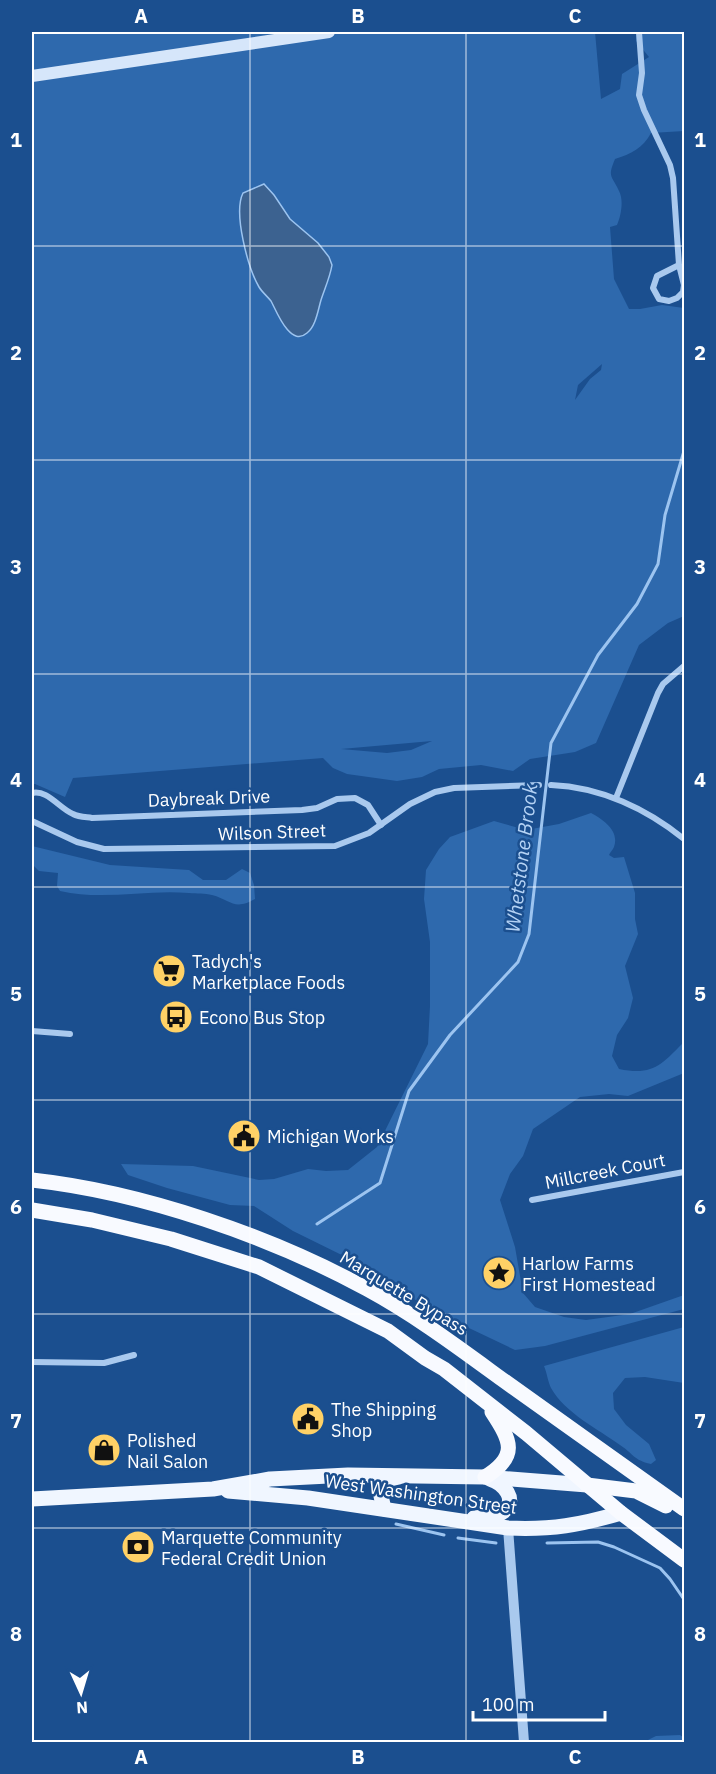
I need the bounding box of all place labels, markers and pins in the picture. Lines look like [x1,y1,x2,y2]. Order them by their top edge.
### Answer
place label: Tadych's Marketplace Foods [192,950,345,994]
supermarket icon: Tadych's Marketplace Foods [151,953,187,989]
bus stop icon: Econo Bus Stop [158,999,194,1035]
place label: Econo Bus Stop [199,1006,325,1029]
public building icon: Michigan Works [226,1118,262,1154]
place label: Michigan Works [267,1125,394,1148]
place label: Harlow Farms First Homestead [522,1252,656,1296]
place icon: Harlow Farms First Homestead [481,1255,517,1291]
place label: The Shipping Shop [331,1398,436,1442]
public building icon: The Shipping Shop [290,1401,326,1437]
place label: Polished Nail Salon [127,1429,208,1473]
shop icon: Polished Nail Salon [86,1432,122,1468]
place label: Marquette Community Federal Credit Union [161,1526,342,1570]
bank icon: Marquette Community Federal Credit Union [120,1529,156,1565]

